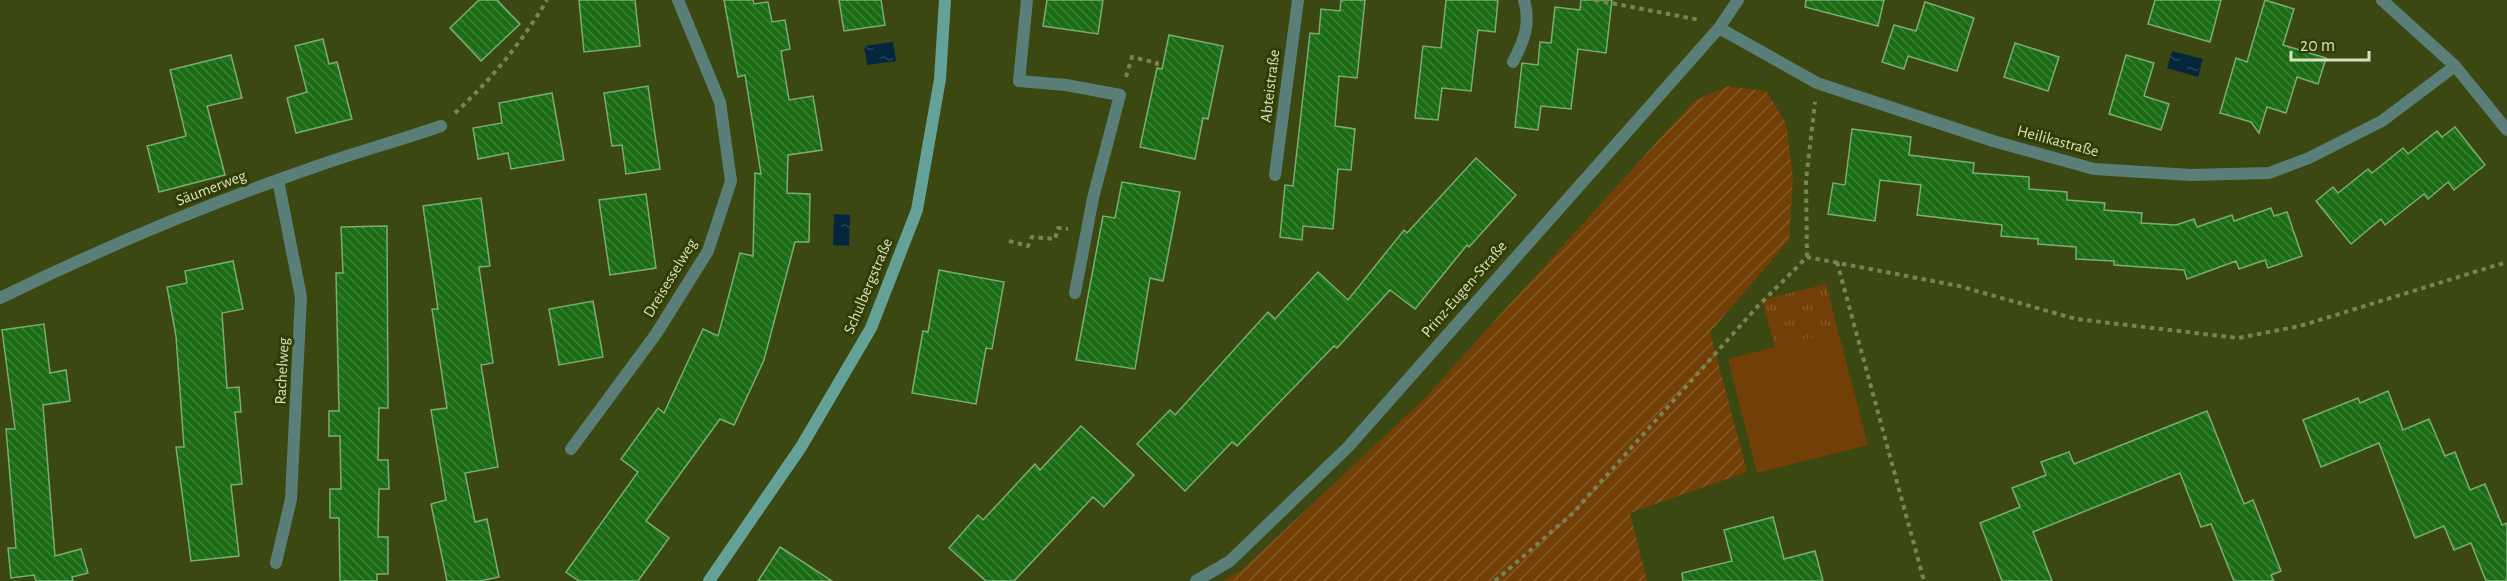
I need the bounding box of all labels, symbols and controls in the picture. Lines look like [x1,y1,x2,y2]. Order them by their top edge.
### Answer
scale bar [2291,24,2369,62]
text: 20 m [2300,37,2335,55]
street label: Abteistraße [1258,49,1282,123]
street label: Heilikastraße [2015,122,2101,160]
street label: Säumerweg [174,167,248,209]
street label: Dreisesselweg [640,236,700,320]
street label: Schulbergstraße [841,236,895,336]
street label: Prinz-Eugen-Straße [1418,238,1510,340]
street label: Rachelweg [272,337,292,405]

